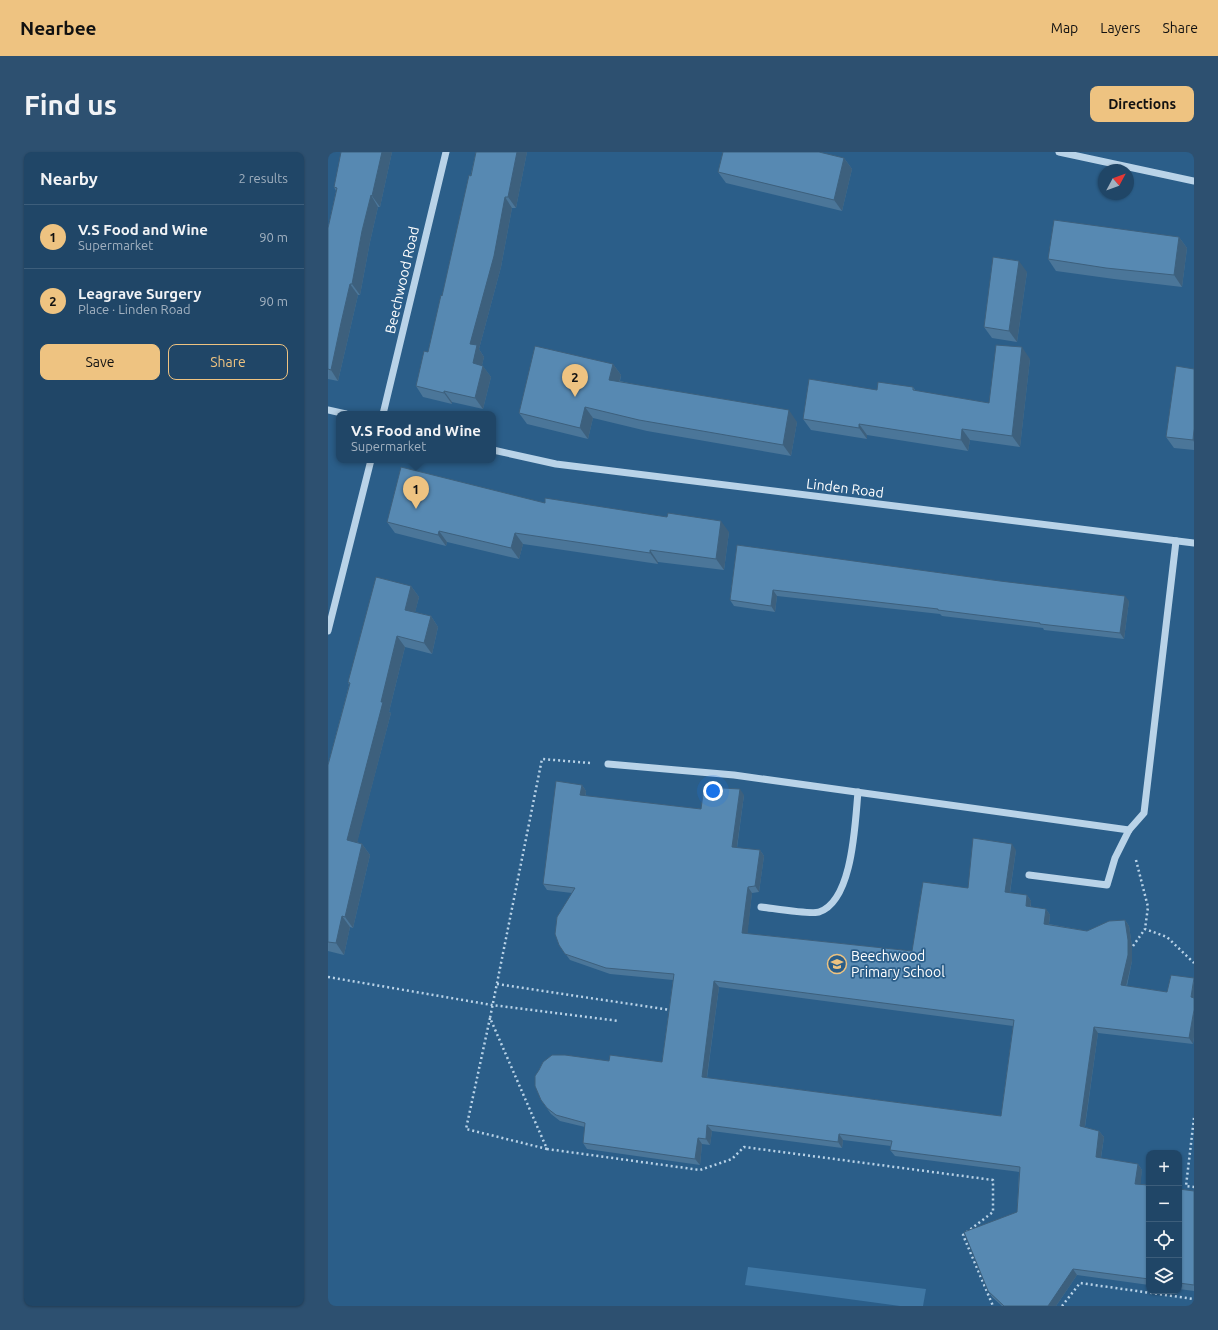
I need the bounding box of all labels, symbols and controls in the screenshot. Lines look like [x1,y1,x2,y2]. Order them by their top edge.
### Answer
text: Nearbee [20,17,97,39]
text: Map [1051,20,1078,36]
text: Layers [1100,20,1140,36]
text: Share [1162,20,1198,36]
button: Directions [1090,86,1194,122]
text: Find us [24,89,117,120]
north arrow [1098,164,1134,200]
text: Nearby [40,169,98,188]
text: 2 results [238,171,288,185]
text: V.S Food and Wine [78,221,208,238]
street label: Beechwood Road [382,225,422,335]
text: 1 [49,230,57,244]
text: 90 m [259,230,288,244]
text: Supermarket [78,238,153,252]
text: Leagrave Surgery [78,285,201,302]
text: 2 [49,294,57,308]
text: 90 m [259,294,288,308]
text: Place · Linden Road [78,302,191,316]
button: Save [40,344,160,380]
button: Share [168,344,288,380]
pin: 2 [562,364,588,397]
popup [336,411,496,463]
text: V.S Food and Wine [351,422,481,439]
text: Supermarket [351,439,426,453]
street label: Linden Road [805,475,885,501]
pin: 1 [403,476,429,509]
your location [703,781,723,801]
place label: Beechwood Primary School [851,948,945,980]
school or university icon: Beechwood Primary School [826,953,848,975]
map controls [1146,1150,1182,1294]
button: + [1146,1150,1182,1186]
button: − [1146,1186,1182,1222]
button: locate [1146,1222,1182,1258]
button: layers [1146,1258,1182,1294]

